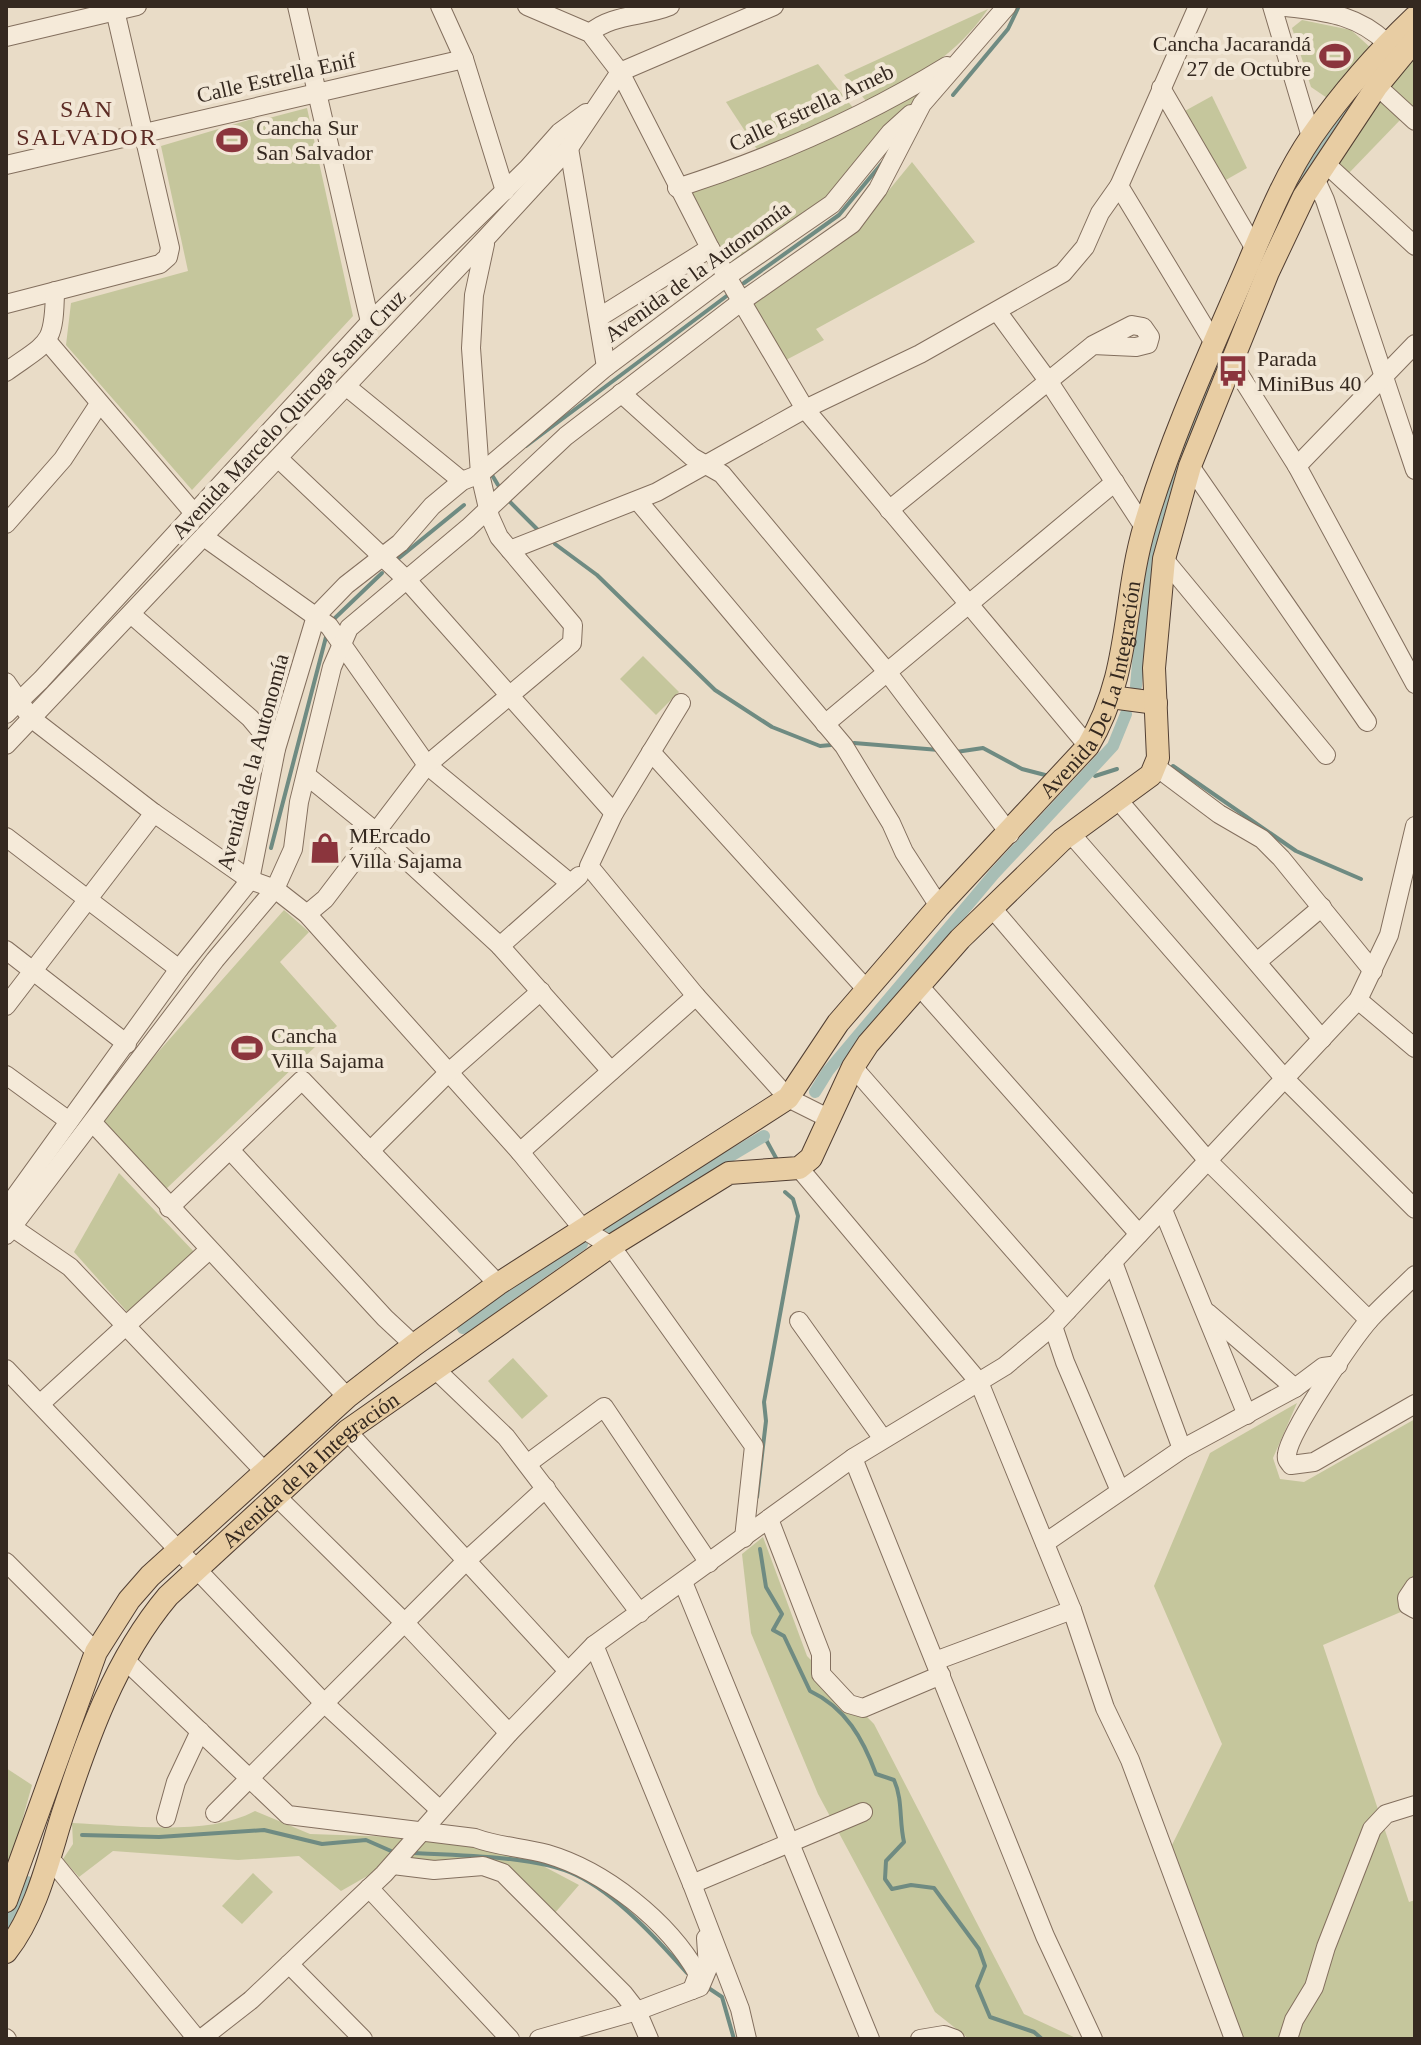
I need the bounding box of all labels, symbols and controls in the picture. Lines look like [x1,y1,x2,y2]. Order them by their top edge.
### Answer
place label: Cancha Jacarandá 27 de Octubre [1153,31,1311,81]
sports icon: Cancha Jacarandá 27 de Octubre [1318,39,1352,73]
street label: Calle Estrella Enif [194,47,359,108]
street label: Calle Estrella Arneb [725,58,897,156]
district label: SAN SALVADOR [16,96,158,150]
place label: Cancha Sur San Salvador [256,115,373,165]
sports icon: Cancha Sur San Salvador [215,123,249,157]
street label: Avenida de la Autonomía [599,195,795,347]
street label: Avenida Marcelo Quiroga Santa Cruz [166,284,411,544]
place label: Parada MiniBus 40 [1257,346,1362,396]
bus stop icon: Parada MiniBus 40 [1216,354,1250,388]
street label: Avenida De La Integración [1034,579,1146,803]
street label: Avenida de la Autonomía [211,651,294,873]
place label: MErcado Villa Sajama [349,823,462,873]
shop icon: MErcado Villa Sajama [308,831,342,865]
place label: Cancha Villa Sajama [271,1023,384,1073]
sports icon: Cancha Villa Sajama [230,1031,264,1065]
street label: Avenida de la Integración [217,1387,404,1553]

